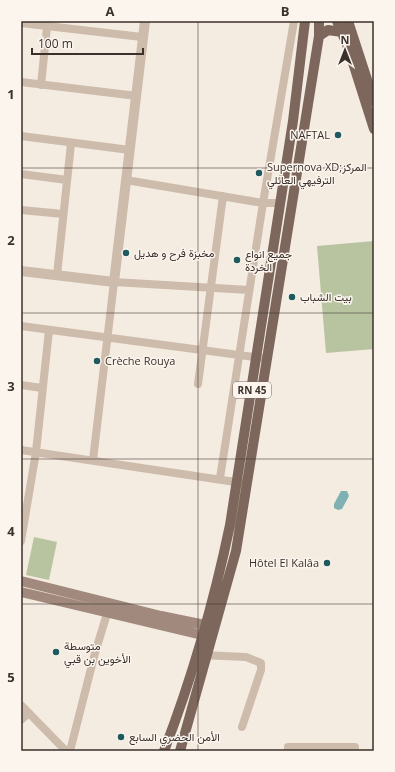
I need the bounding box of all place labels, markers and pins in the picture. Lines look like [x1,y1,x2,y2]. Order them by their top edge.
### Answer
place label: NAFTAL [290,127,330,142]
marker: NAFTAL [333,130,343,140]
place label: Supernova XD;المركز الترفيهي العائلي [267,159,367,190]
marker: Supernova XD;المركز الترفيهي العائلي [254,168,264,178]
place label: مخبزة فرح و هديل [134,245,215,261]
place label: جميع انواع الخردة [245,246,292,274]
marker: مخبزة فرح و هديل [121,248,131,258]
marker: جميع انواع الخردة [232,255,242,265]
place label: بيت الشباب [300,289,352,304]
marker: بيت الشباب [287,292,297,302]
place label: Crèche Rouya [105,353,175,368]
marker: Crèche Rouya [92,356,102,366]
place label: Hôtel El Kalâa [249,555,319,570]
marker: Hôtel El Kalâa [322,558,332,568]
place label: متوسطة الأخوين بن قبي [64,638,131,669]
marker: متوسطة الأخوين بن قبي [51,647,61,657]
place label: الأمن الحضري السابع [129,729,220,747]
marker: الأمن الحضري السابع [116,732,126,742]

